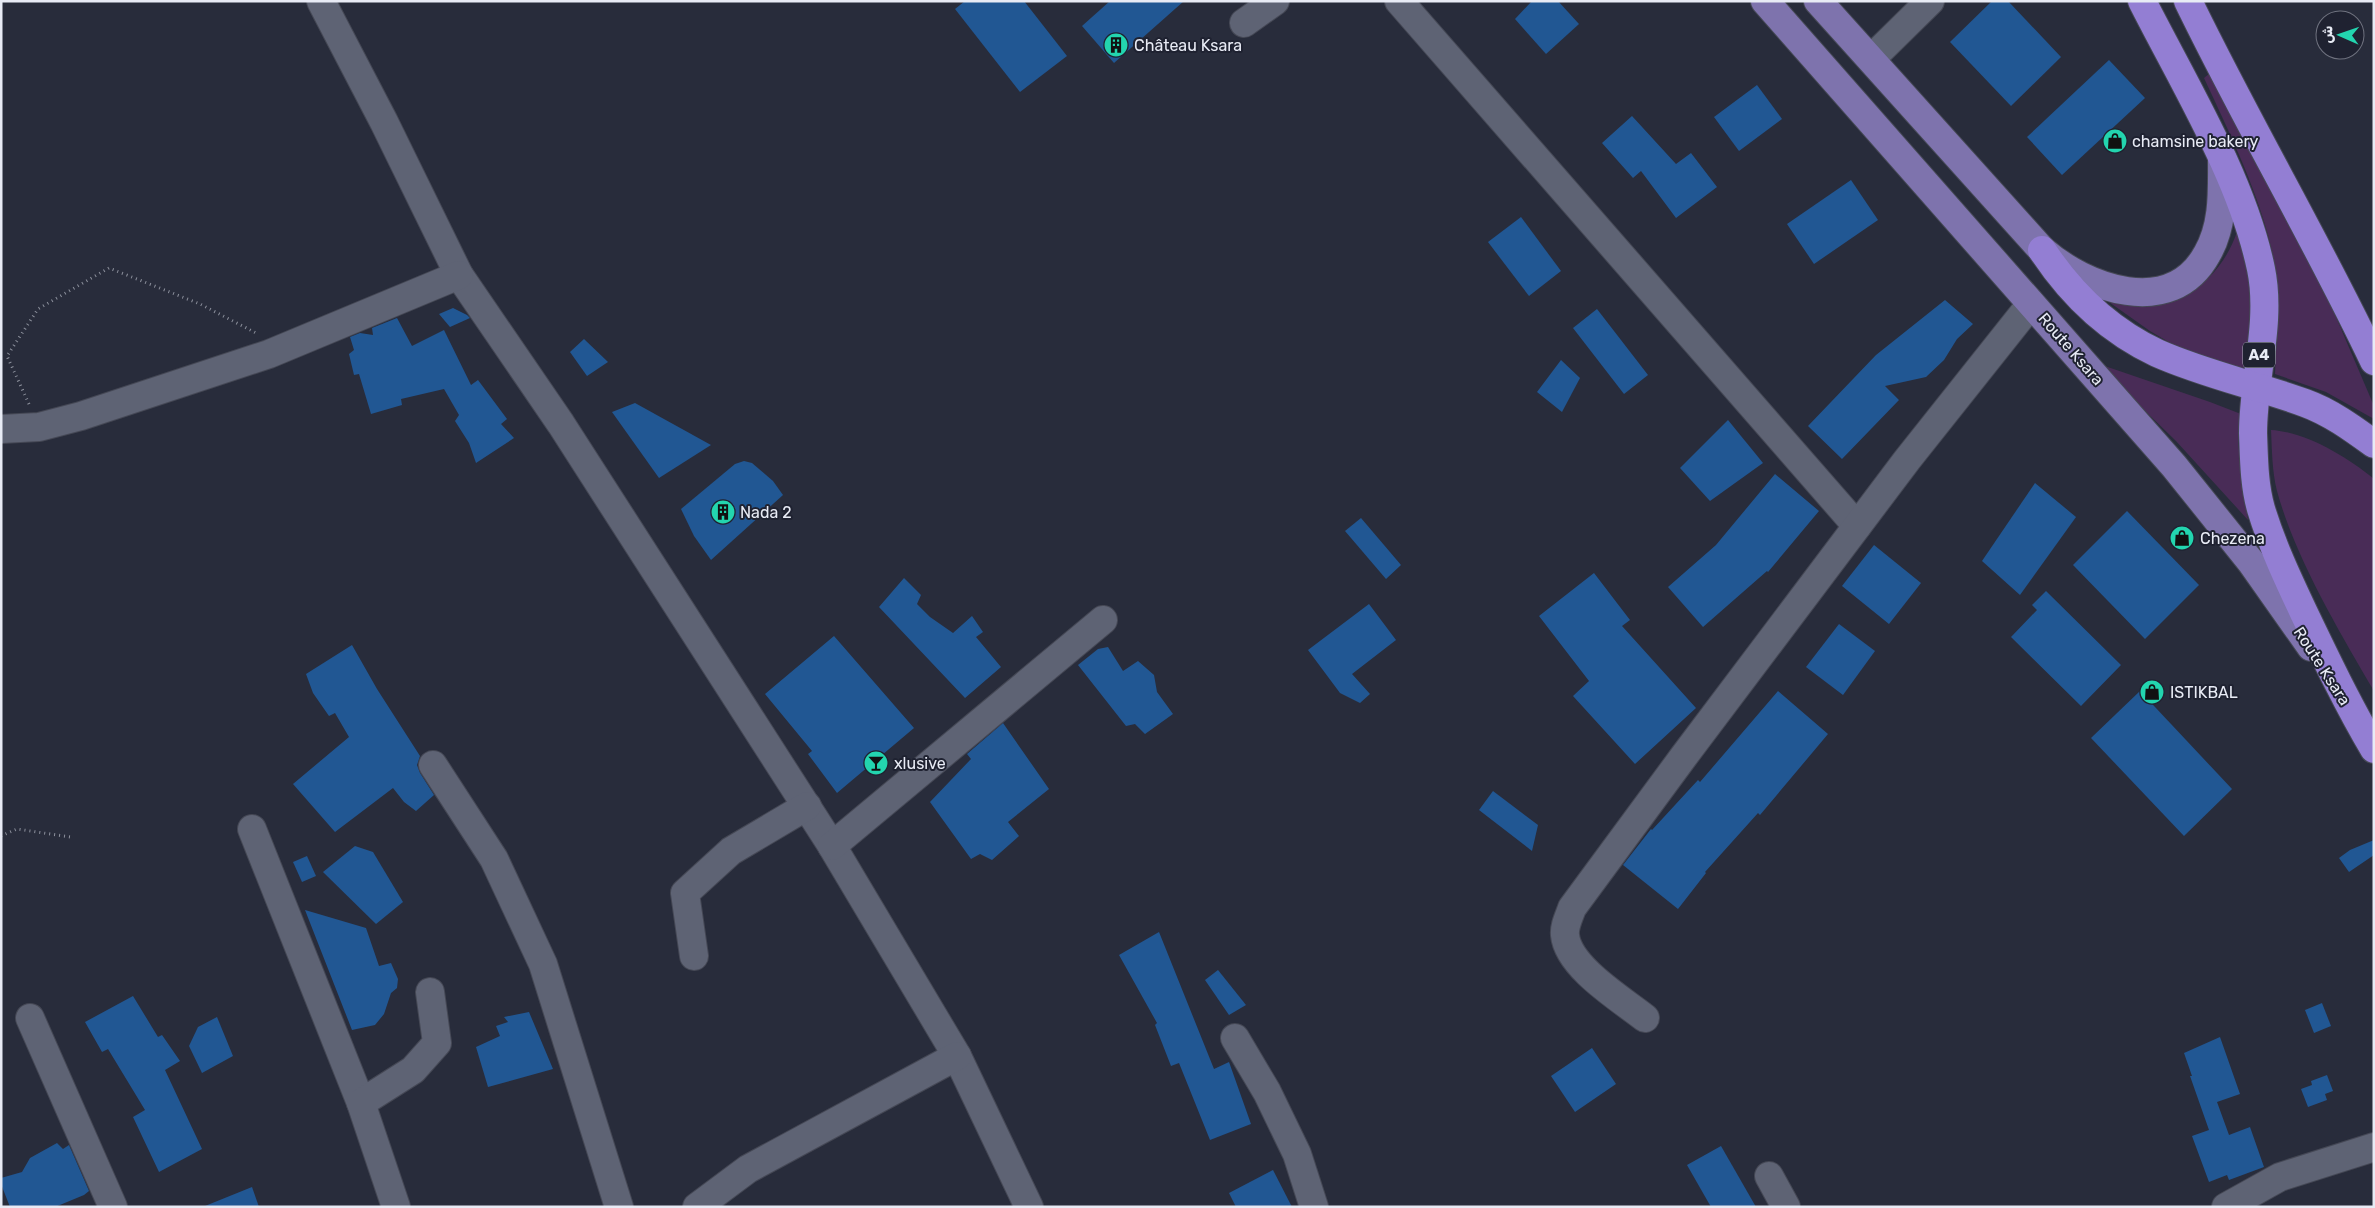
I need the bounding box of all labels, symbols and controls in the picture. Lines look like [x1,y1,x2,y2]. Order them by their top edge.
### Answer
north arrow [2315,10,2365,60]
text: ش [2319,25,2336,44]
building icon: Château Ksara [1103,32,1129,58]
place label: Château Ksara [1134,36,1242,55]
shop icon: chamsine bakery [2102,128,2128,154]
place label: chamsine bakery [2132,132,2258,151]
street label: Route Ksara [2034,309,2108,389]
road number: A4 [2243,342,2275,368]
building icon: Nada 2 [710,499,736,525]
place label: Nada 2 [740,503,792,522]
shop icon: Chezena [2169,525,2195,551]
place label: Chezena [2200,529,2265,548]
street label: Route Ksara [2290,623,2354,709]
shop icon: ISTIKBAL [2139,679,2165,705]
place label: ISTIKBAL [2170,683,2238,702]
bar icon: xlusive [863,750,889,776]
place label: xlusive [894,754,946,773]

